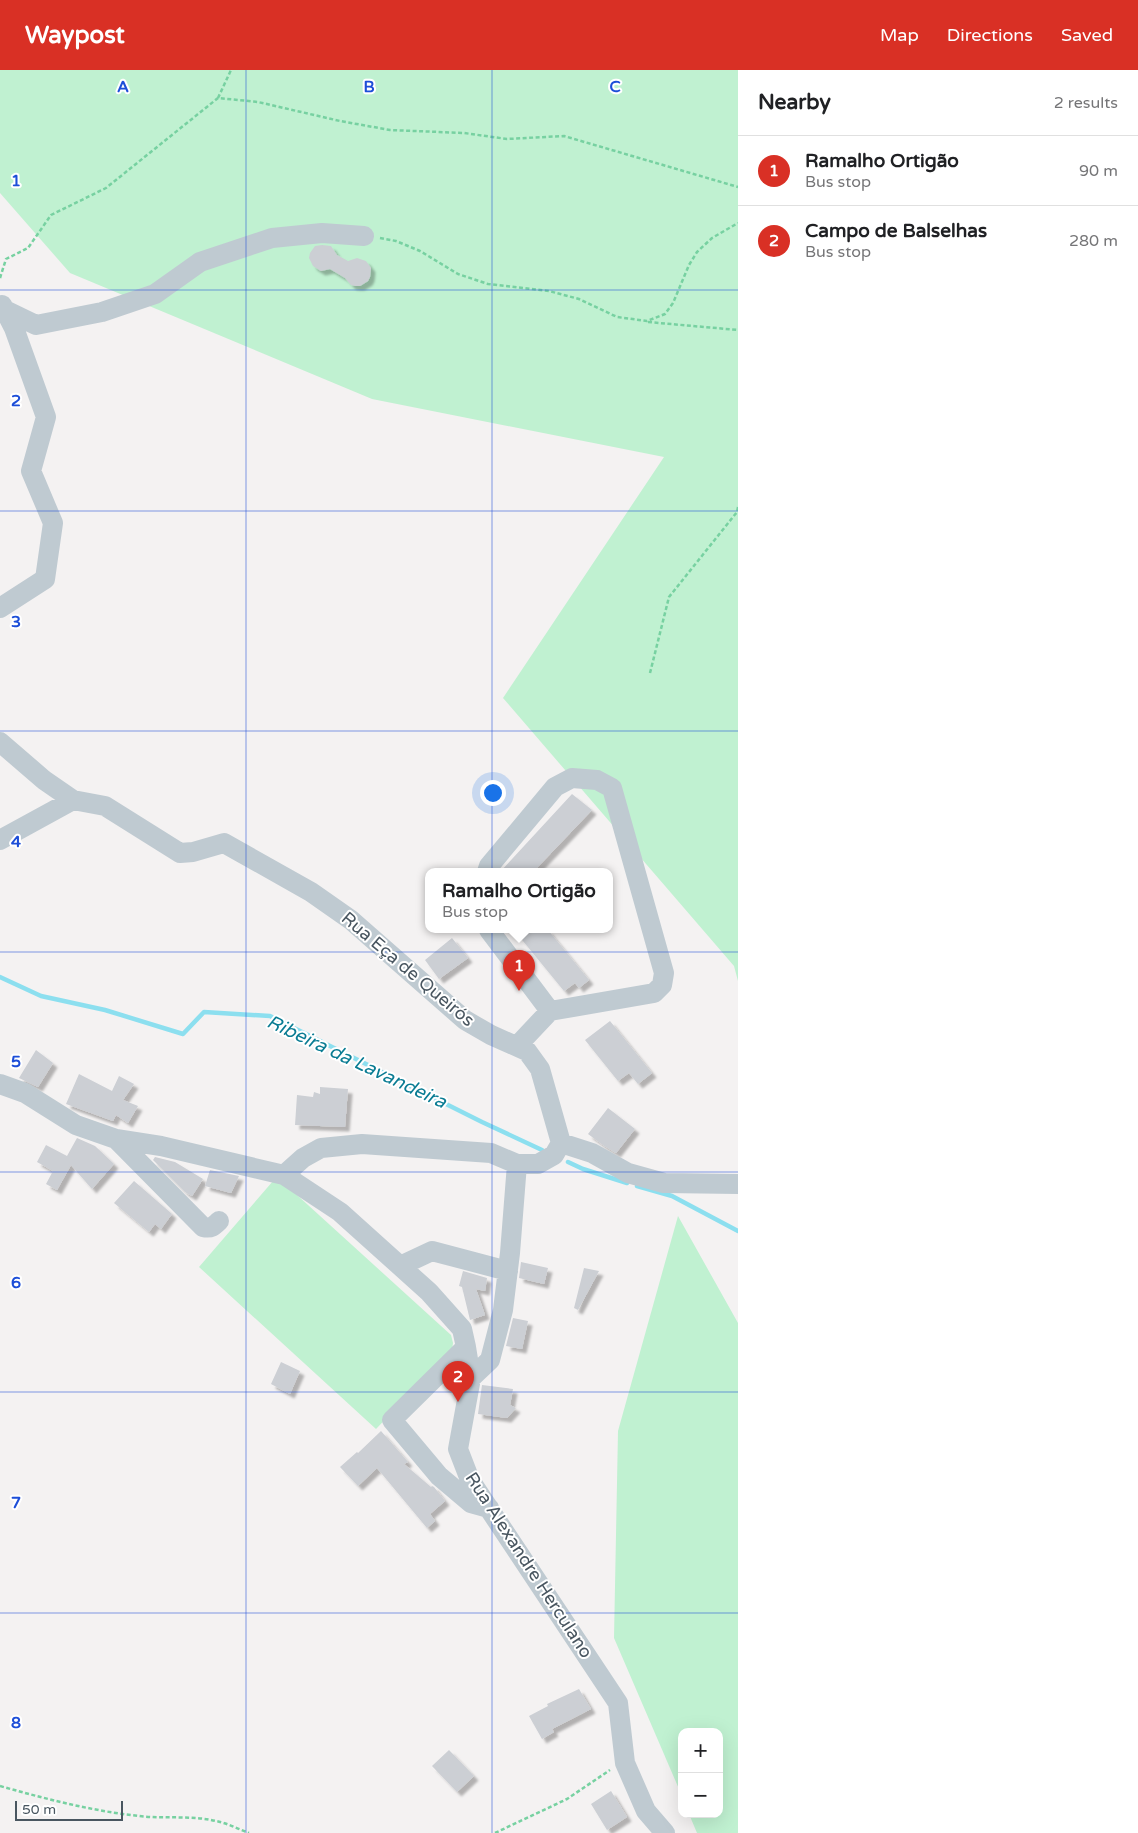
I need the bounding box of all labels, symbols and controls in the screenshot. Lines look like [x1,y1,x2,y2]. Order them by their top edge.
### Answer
text: Waypost [25,21,125,50]
text: Map [880,24,919,46]
text: Directions [947,24,1033,46]
text: Saved [1061,24,1113,46]
text: A [117,77,129,97]
text: B [363,77,375,97]
text: C [609,77,621,97]
text: Nearby [758,90,831,115]
text: 2 results [1054,93,1118,113]
text: Ramalho Ortigão [805,150,959,172]
text: 1 [769,161,779,181]
text: 90 m [1079,161,1118,181]
text: 1 [11,171,21,191]
text: Bus stop [805,172,871,192]
text: Campo de Balselhas [805,220,987,242]
text: 2 [769,231,779,251]
text: 280 m [1069,231,1118,251]
text: Bus stop [805,242,871,262]
text: 2 [11,391,21,411]
text: 3 [11,612,21,632]
your location [480,780,506,806]
text: 4 [11,832,21,852]
popup [425,868,613,933]
text: Ramalho Ortigão [442,880,596,902]
text: Bus stop [442,902,508,922]
street label: Rua Eça de Queirós [337,907,479,1031]
pin: 1 [503,950,535,991]
water label: Ribeira da Lavandeira [263,1011,451,1114]
text: 5 [11,1052,21,1072]
text: 6 [11,1273,21,1293]
pin: 2 [442,1361,474,1402]
street label: Rua Alexandre Herculano [461,1468,597,1662]
text: 7 [11,1493,21,1513]
text: 8 [11,1713,21,1733]
map controls [678,1728,723,1818]
button: + [678,1728,723,1773]
button: − [678,1773,723,1818]
scale bar [15,1798,122,1821]
text: 50 m [22,1801,56,1818]

